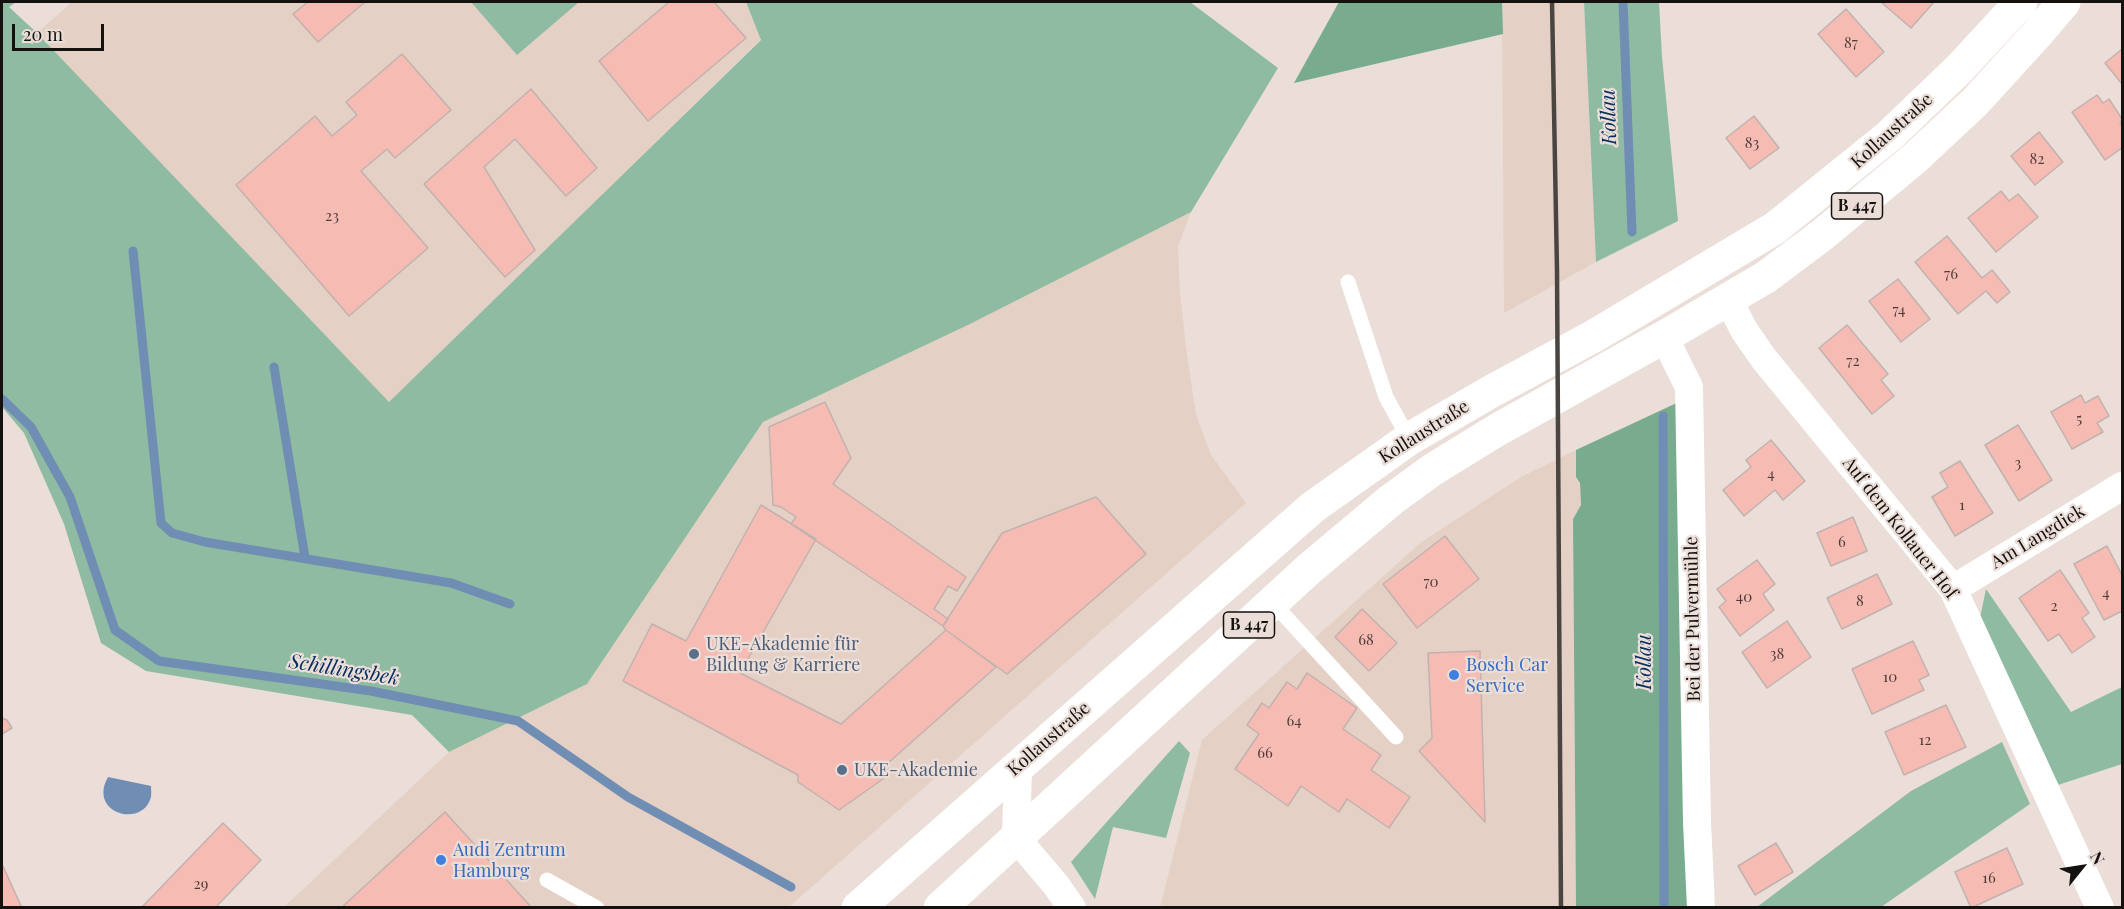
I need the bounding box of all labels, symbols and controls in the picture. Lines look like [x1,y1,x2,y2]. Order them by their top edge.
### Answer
scale bar [15,12,106,50]
text: 20 m [23,22,63,46]
house number: 87 [1844,34,1858,52]
water label: Kollau [1596,89,1622,145]
street label: Kollaustraße [1847,89,1937,173]
house number: 83 [1745,134,1759,152]
house number: 82 [2030,150,2044,168]
road number: B 447 [1832,193,1882,219]
house number: 23 [325,207,339,225]
house number: 76 [1944,265,1958,283]
house number: 74 [1893,301,1905,319]
house number: 72 [1846,352,1860,370]
street label: Kollaustraße [1375,396,1473,468]
house number: 5 [2076,410,2082,428]
street label: Auf dem Kollauer Hof [1838,453,1962,603]
house number: 3 [2015,454,2021,472]
house number: 4 [1767,465,1775,483]
house number: 1 [1959,496,1965,514]
street label: Am Langdiek [1987,500,2089,574]
house number: 6 [1838,533,1846,551]
street label: Bei der Pulvermühle [1681,536,1705,702]
house number: 70 [1423,573,1439,591]
house number: 4 [2102,584,2110,602]
house number: 40 [1736,588,1752,606]
house number: 8 [1856,592,1864,610]
house number: 2 [2050,597,2058,615]
road number: B 447 [1224,612,1274,638]
house number: 68 [1358,631,1374,649]
place label: UKE-Akademie für Bildung & Karriere [706,633,860,676]
water label: Kollau [1633,634,1657,690]
house number: 38 [1770,645,1784,663]
marker: UKE-Akademie für Bildung & Karriere [687,647,701,661]
water label: Schillingsbek [287,649,401,691]
place label: Bosch Car Service [1466,654,1548,696]
marker: Bosch Car Service [1447,668,1461,682]
house number: 10 [1883,668,1897,686]
street label: Kollaustraße [1003,697,1095,781]
house number: 64 [1286,712,1302,730]
house number: 12 [1919,731,1931,749]
house number: 66 [1257,744,1273,762]
place label: UKE-Akademie [854,759,978,781]
marker: UKE-Akademie [835,763,849,777]
north arrow [2052,837,2112,897]
place label: Audi Zentrum Hamburg [453,839,566,882]
text: N [2086,847,2110,868]
marker: Audi Zentrum Hamburg [434,853,448,867]
house number: 16 [1982,869,1996,887]
house number: 29 [194,875,208,893]

